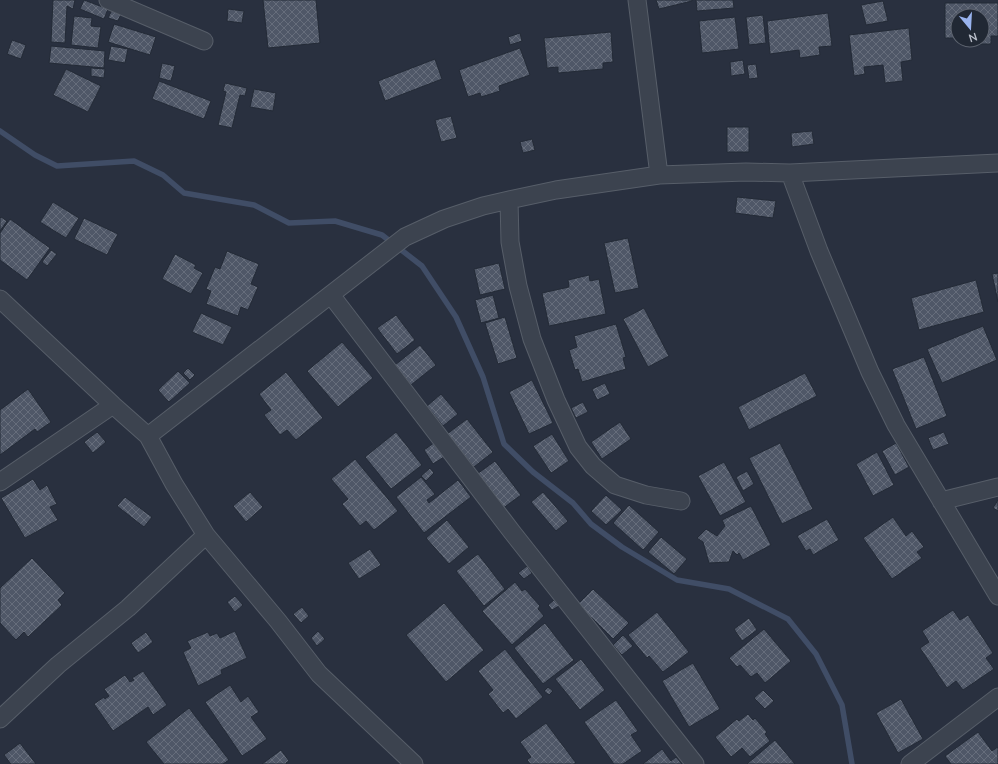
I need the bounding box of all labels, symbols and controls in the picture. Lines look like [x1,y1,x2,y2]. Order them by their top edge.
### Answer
north arrow [950,8,990,48]
text: N [967,30,979,45]

